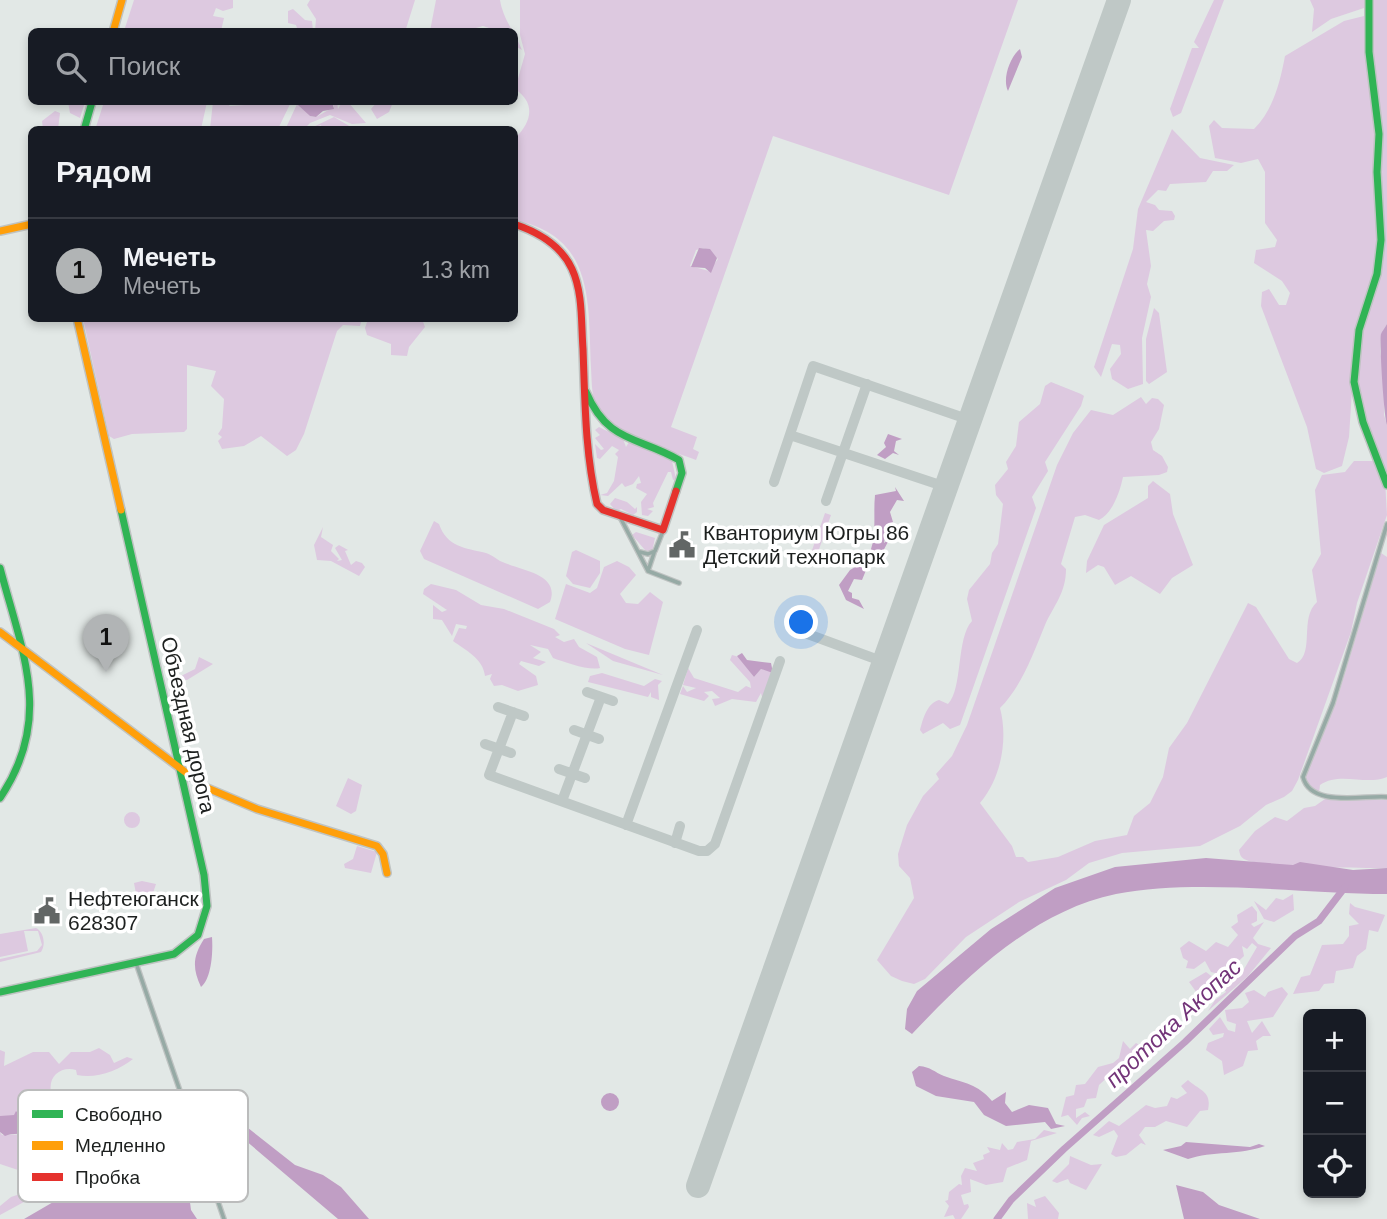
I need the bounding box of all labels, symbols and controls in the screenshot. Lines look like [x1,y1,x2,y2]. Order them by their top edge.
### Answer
search box [28,28,518,105]
icon: search [52,48,90,86]
text: Поиск [108,51,180,81]
text: Рядом [56,155,152,188]
text: Мечеть [123,242,216,272]
text: 1 [73,257,85,283]
text: 1.3 km [421,257,490,283]
text: Мечеть [123,273,201,299]
place label: Кванториум Югры 86 Детский технопарк [703,521,909,568]
public building icon: Кванториум Югры 86 Детский технопарк [667,530,697,560]
your location [784,605,818,639]
pin: 1 [83,614,129,672]
street label: Объездная дорога [157,635,220,816]
place label: Нефтеюганск 628307 [68,887,199,934]
public building icon: Нефтеюганск 628307 [32,896,62,926]
water label: протока Акопас [1100,953,1247,1092]
map controls [1303,1009,1366,1198]
button: + [1303,1009,1366,1072]
button: − [1303,1072,1366,1135]
legend [18,1090,248,1202]
text: Свободно [75,1104,162,1125]
text: Медленно [75,1135,165,1156]
button: locate [1303,1135,1366,1198]
text: Пробка [75,1167,140,1188]

